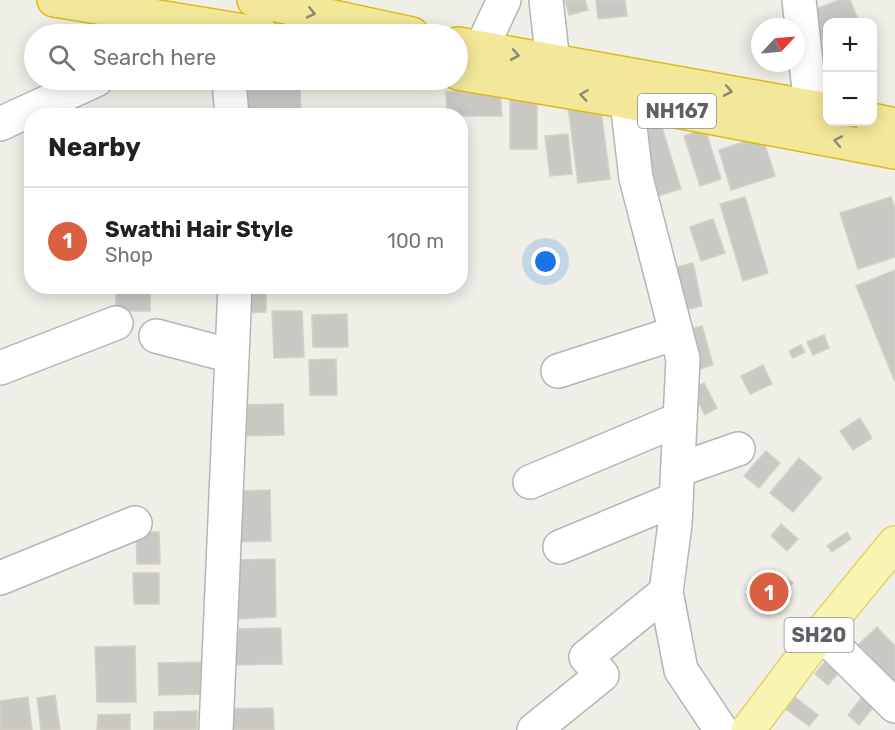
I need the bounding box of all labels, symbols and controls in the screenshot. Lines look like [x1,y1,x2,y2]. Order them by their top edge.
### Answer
one-way arrow [306,6,316,19]
north arrow [751,18,805,72]
map controls [823,18,877,126]
button: + [823,18,877,72]
search box [24,24,468,90]
icon: search [45,41,78,74]
text: Search here [93,44,216,71]
one-way arrow [510,48,520,61]
button: − [823,72,877,126]
one-way arrow [723,85,733,97]
one-way arrow [579,90,588,102]
road number: NH167 [638,94,716,128]
text: Nearby [48,132,141,163]
one-way arrow [833,135,843,148]
text: Swathi Hair Style [105,216,293,243]
text: 1 [63,229,72,253]
text: 100 m [387,229,444,253]
text: Shop [105,243,153,267]
your location [531,247,560,276]
pin: 1 [750,570,788,614]
road number: SH20 [784,618,854,652]

